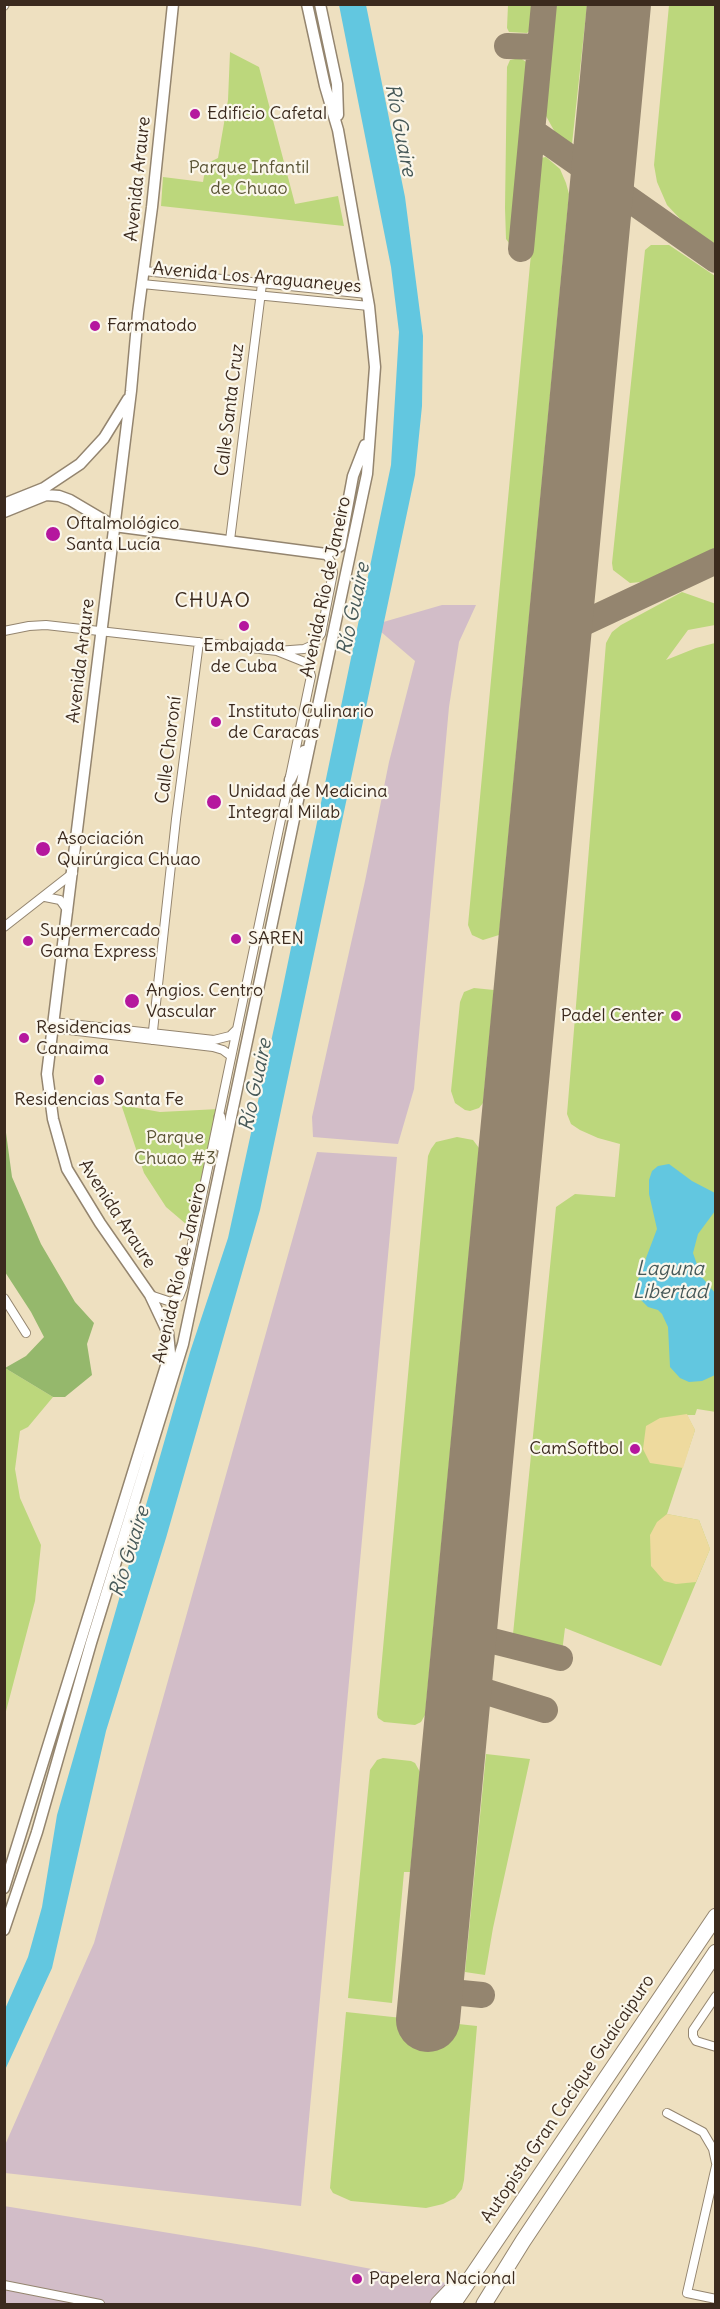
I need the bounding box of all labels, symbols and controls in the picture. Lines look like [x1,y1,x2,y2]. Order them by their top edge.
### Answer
water label: Río Guaire [379,82,421,178]
place label: Edificio Cafetal [207,103,327,125]
marker: Edificio Cafetal [188,107,202,121]
street label: Avenida Araure [121,116,155,242]
park label: Parque Infantil de Chuao [189,157,309,200]
street label: Avenida Los Araguaneyes [152,258,362,298]
place label: Farmatodo [107,315,197,337]
marker: Farmatodo [88,319,102,333]
street label: Calle Santa Cruz [211,342,249,478]
street label: Avenida Río de Janeiro [296,494,356,680]
place label: Oftalmológico Santa Lucía [66,513,179,556]
marker: Oftalmológico Santa Lucía [44,525,62,543]
water label: Río Guaire [333,561,375,657]
district label: CHUAO [175,589,251,613]
street label: Avenida Araure [63,597,99,725]
marker: Embajada de Cuba [237,619,251,633]
place label: Embajada de Cuba [203,635,285,678]
street label: Calle Choroní [152,695,186,805]
place label: Instituto Culinario de Caracas [228,701,374,744]
marker: Instituto Culinario de Caracas [209,715,223,729]
place label: Unidad de Medicina Integral Milab [228,781,387,824]
marker: Unidad de Medicina Integral Milab [205,793,223,811]
place label: Asociación Quirúrgica Chuao [57,828,201,870]
marker: Asociación Quirúrgica Chuao [34,840,52,858]
place label: Supermercado Gama Express [40,920,160,962]
place label: SAREN [248,928,304,950]
marker: SAREN [229,932,243,946]
marker: Supermercado Gama Express [21,934,35,948]
place label: Angios. Centro Vascular [146,980,263,1022]
marker: Angios. Centro Vascular [123,992,141,1010]
place label: Padel Center [561,1005,664,1027]
marker: Padel Center [669,1009,683,1023]
place label: Residencias Canaima [36,1017,131,1060]
marker: Residencias Canaima [17,1031,31,1045]
water label: Río Guaire [235,1037,277,1133]
marker: Residencias Santa Fe [92,1073,106,1087]
place label: Residencias Santa Fe [14,1089,184,1111]
park label: Parque Chuao #3 [134,1127,216,1170]
street label: Avenida Araure [74,1156,160,1272]
street label: Avenida Río de Janeiro [149,1181,211,1365]
water label: Laguna Libertad [632,1257,708,1304]
place label: CamSoftbol [529,1438,623,1460]
marker: CamSoftbol [628,1442,642,1456]
water label: Río Guaire [105,1504,155,1600]
street label: Autopista Gran Cacique Guaicaipuro [477,1971,659,2227]
place label: Papelera Nacional [369,2268,516,2290]
marker: Papelera Nacional [350,2272,364,2286]

